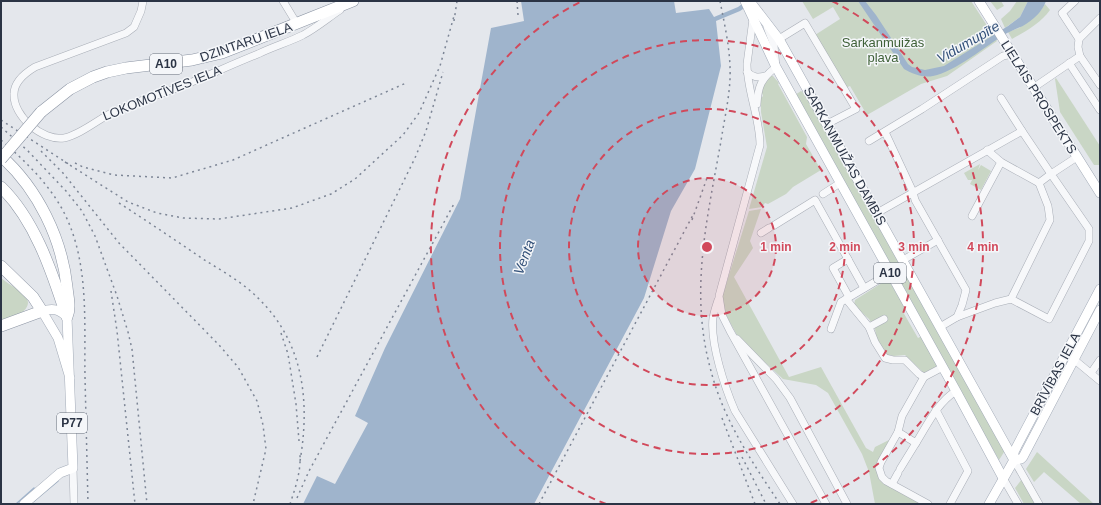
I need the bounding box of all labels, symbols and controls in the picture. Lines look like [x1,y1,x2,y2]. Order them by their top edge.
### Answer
water label: Vidumupīte [934,18,1002,66]
street label: DZINTARU IELA [198,19,294,65]
park label: Sarkanmuižas pļava [842,35,925,65]
street label: LIELAIS PROSPEKTS [998,38,1080,157]
road number: A10 [150,54,182,74]
street label: LOKOMOTĪVES IELA [101,62,224,124]
street label: SARKANMUIŽAS DAMBIS [801,84,890,228]
water label: Venta [510,237,538,277]
centre of rings [700,240,714,254]
text: 1 min [760,240,792,254]
text: 2 min [829,240,861,254]
text: 3 min [898,240,930,254]
text: 4 min [967,240,999,254]
road number: A10 [874,263,906,283]
street label: BRĪVĪBAS IELA [1027,330,1083,418]
road number: P77 [57,413,87,433]

